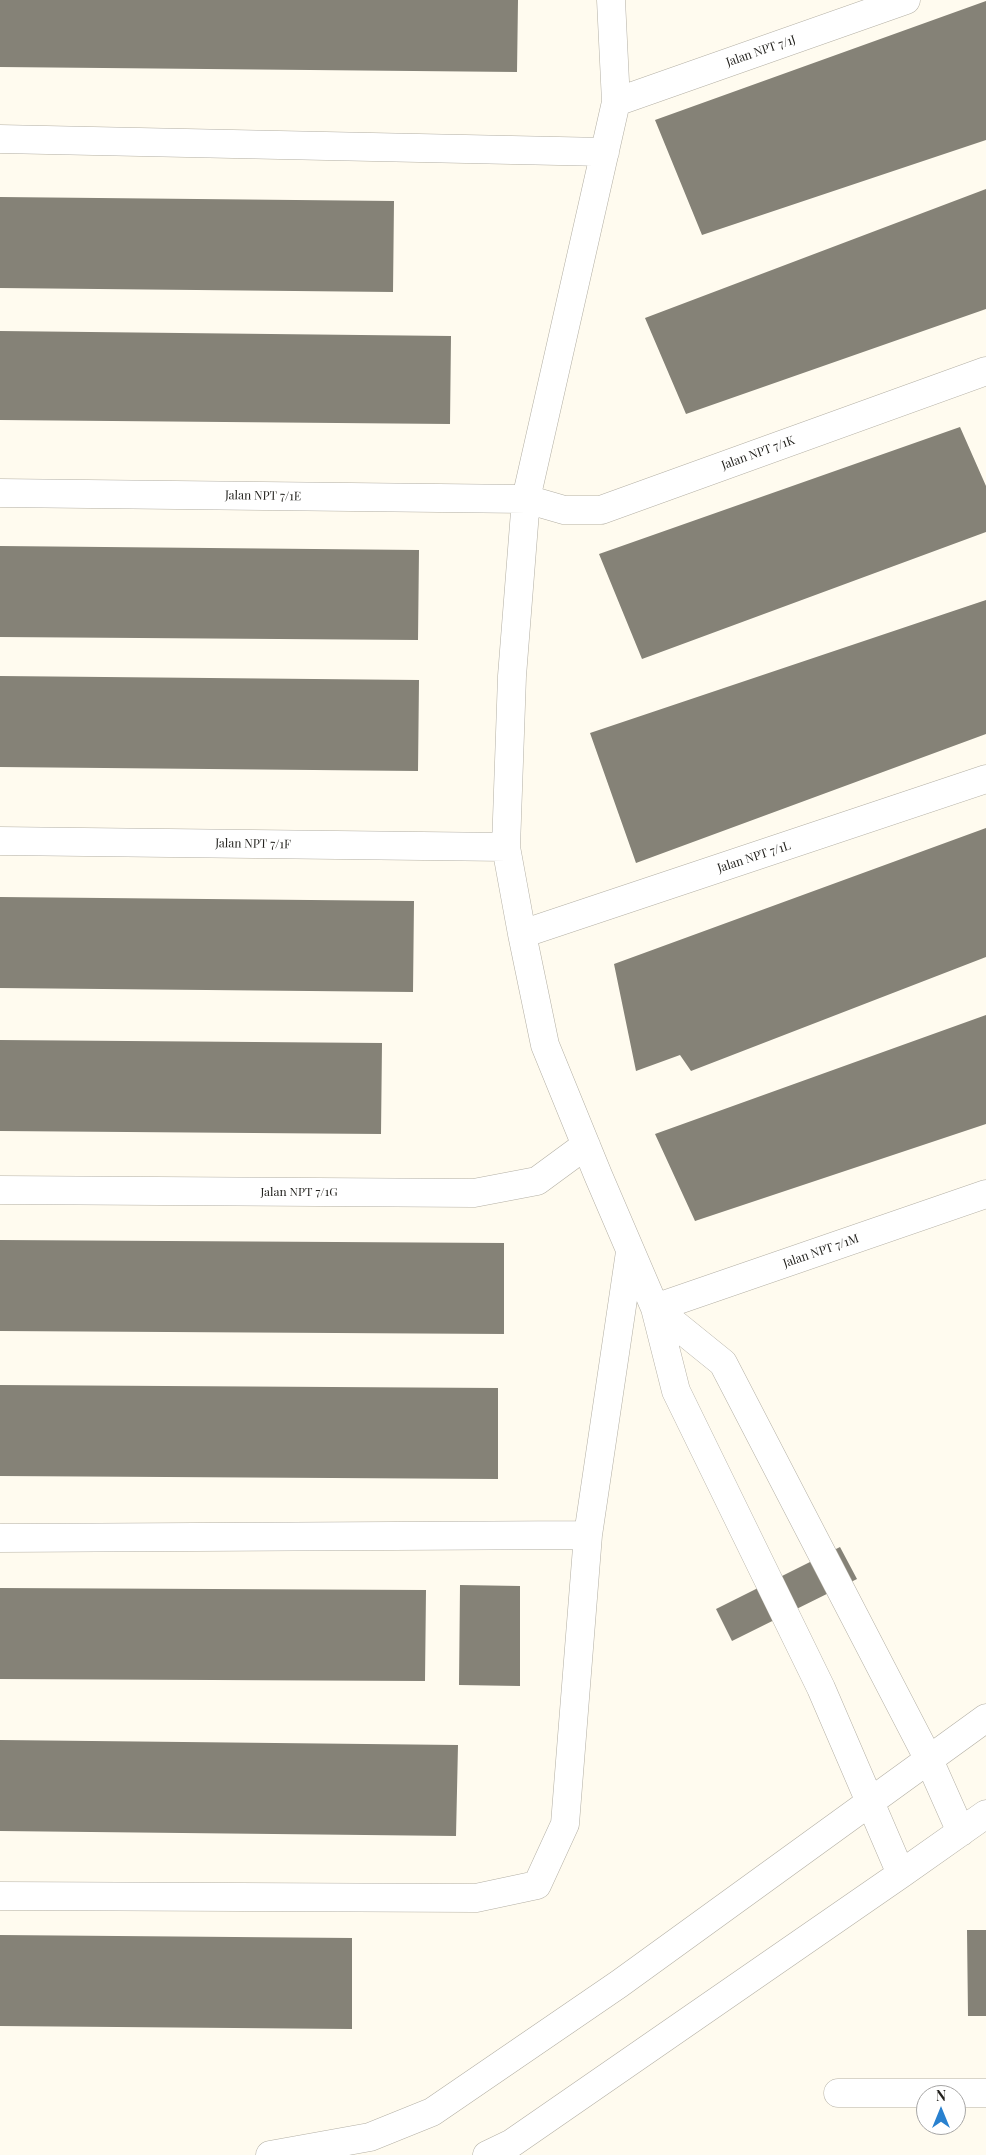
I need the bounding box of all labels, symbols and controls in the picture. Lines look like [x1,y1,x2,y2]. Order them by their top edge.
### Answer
street label: Jalan NPT 7/1J [724,32,798,70]
street label: Jalan NPT 7/1K [720,433,796,473]
street label: Jalan NPT 7/1E [225,488,301,504]
street label: Jalan NPT 7/1F [215,836,291,852]
street label: Jalan NPT 7/1L [716,838,792,876]
street label: Jalan NPT 7/1G [260,1185,338,1199]
street label: Jalan NPT 7/1M [781,1231,861,1271]
north arrow [916,2085,966,2135]
text: N [936,2086,946,2105]

